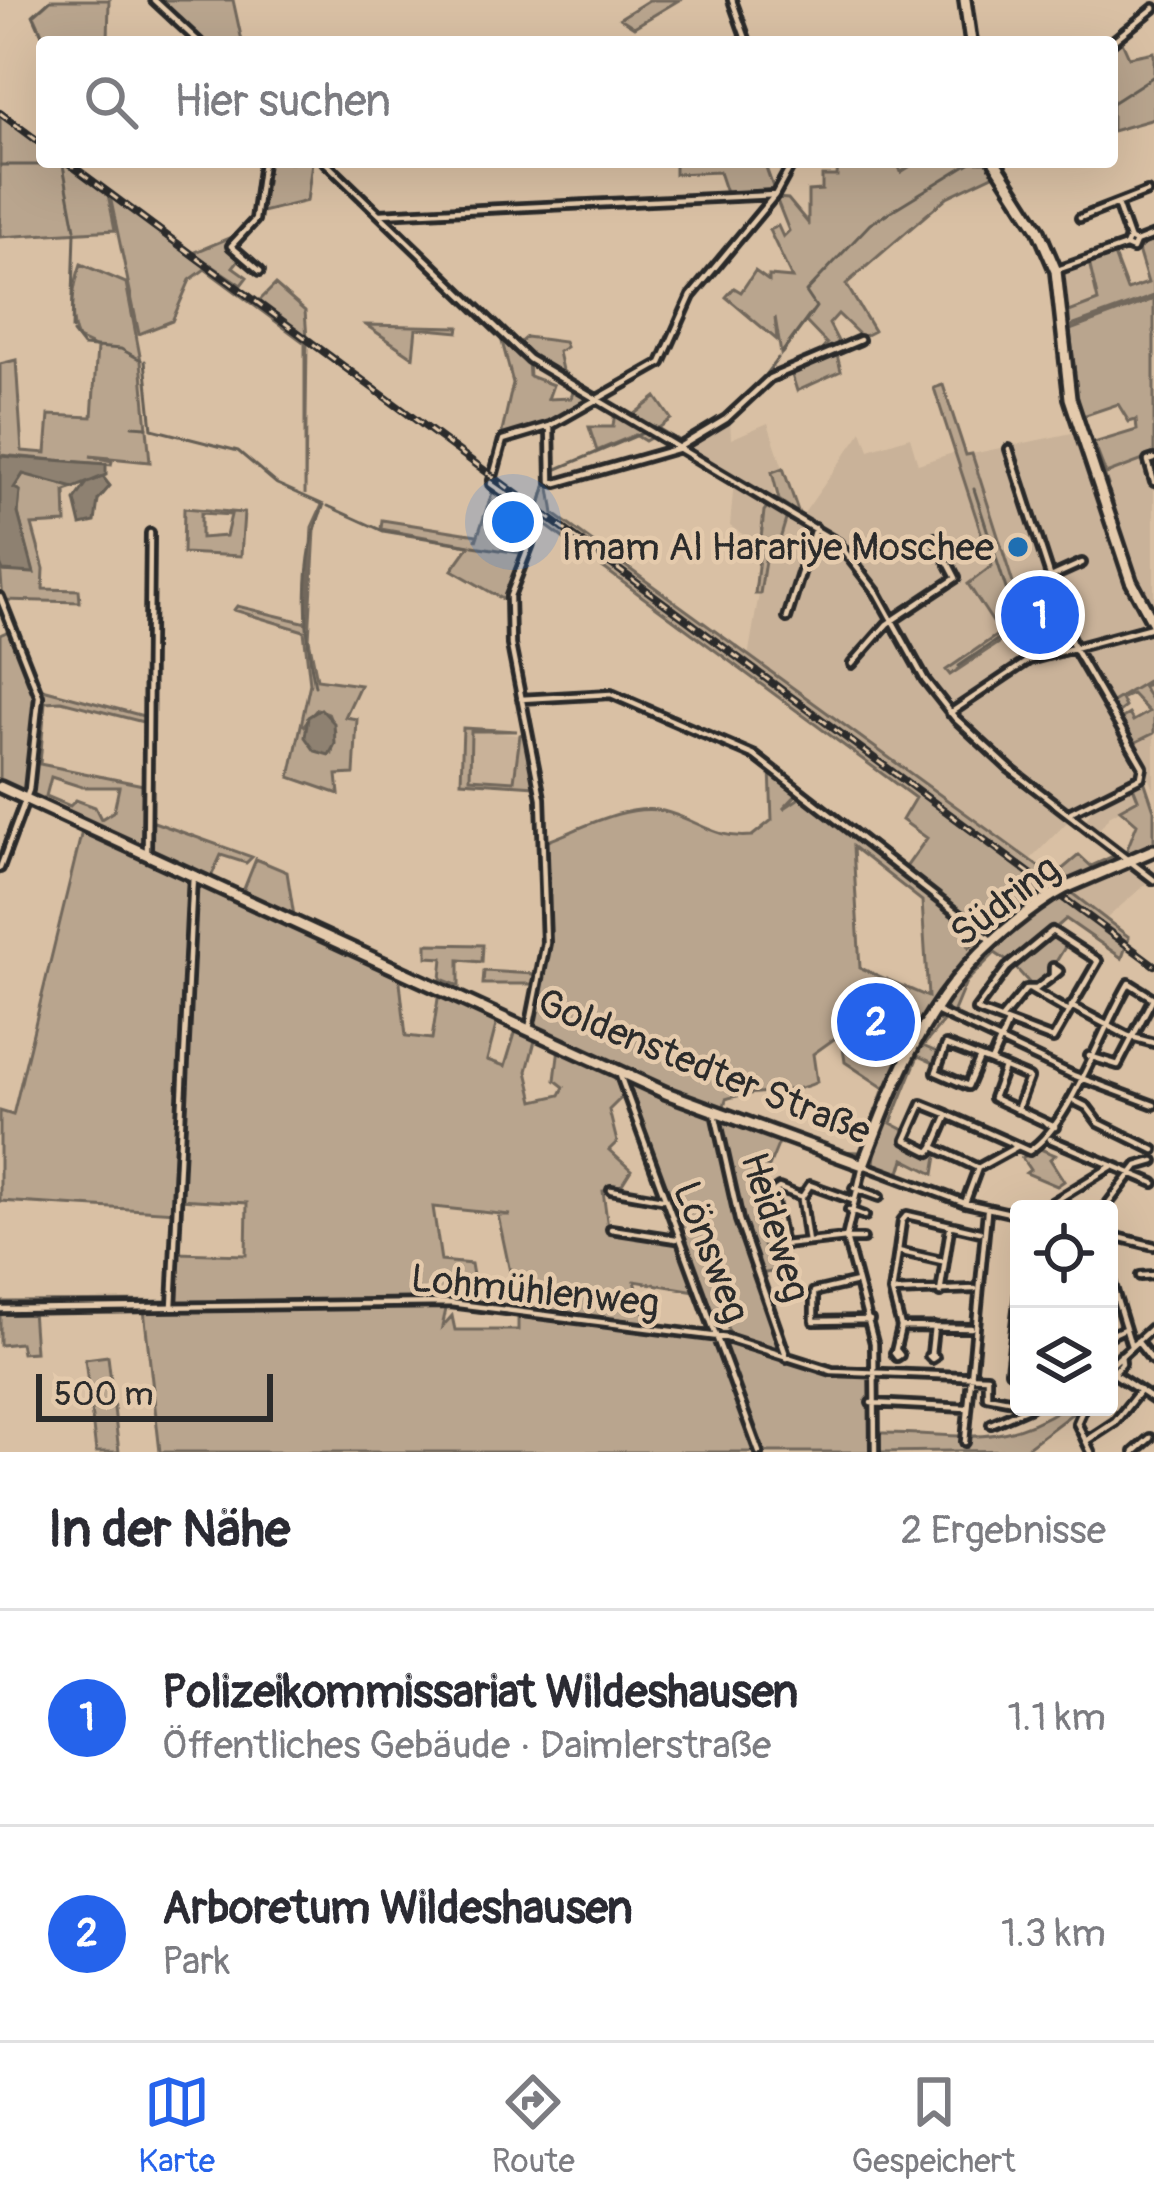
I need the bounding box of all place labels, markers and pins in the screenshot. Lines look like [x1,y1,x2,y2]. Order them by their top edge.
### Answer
place label: Imam Al Harariye Moschee [561,523,994,572]
marker: Imam Al Harariye Moschee [1005,534,1031,560]
pin: 1 [1001,570,1079,660]
pin: 2 [837,977,915,1067]

